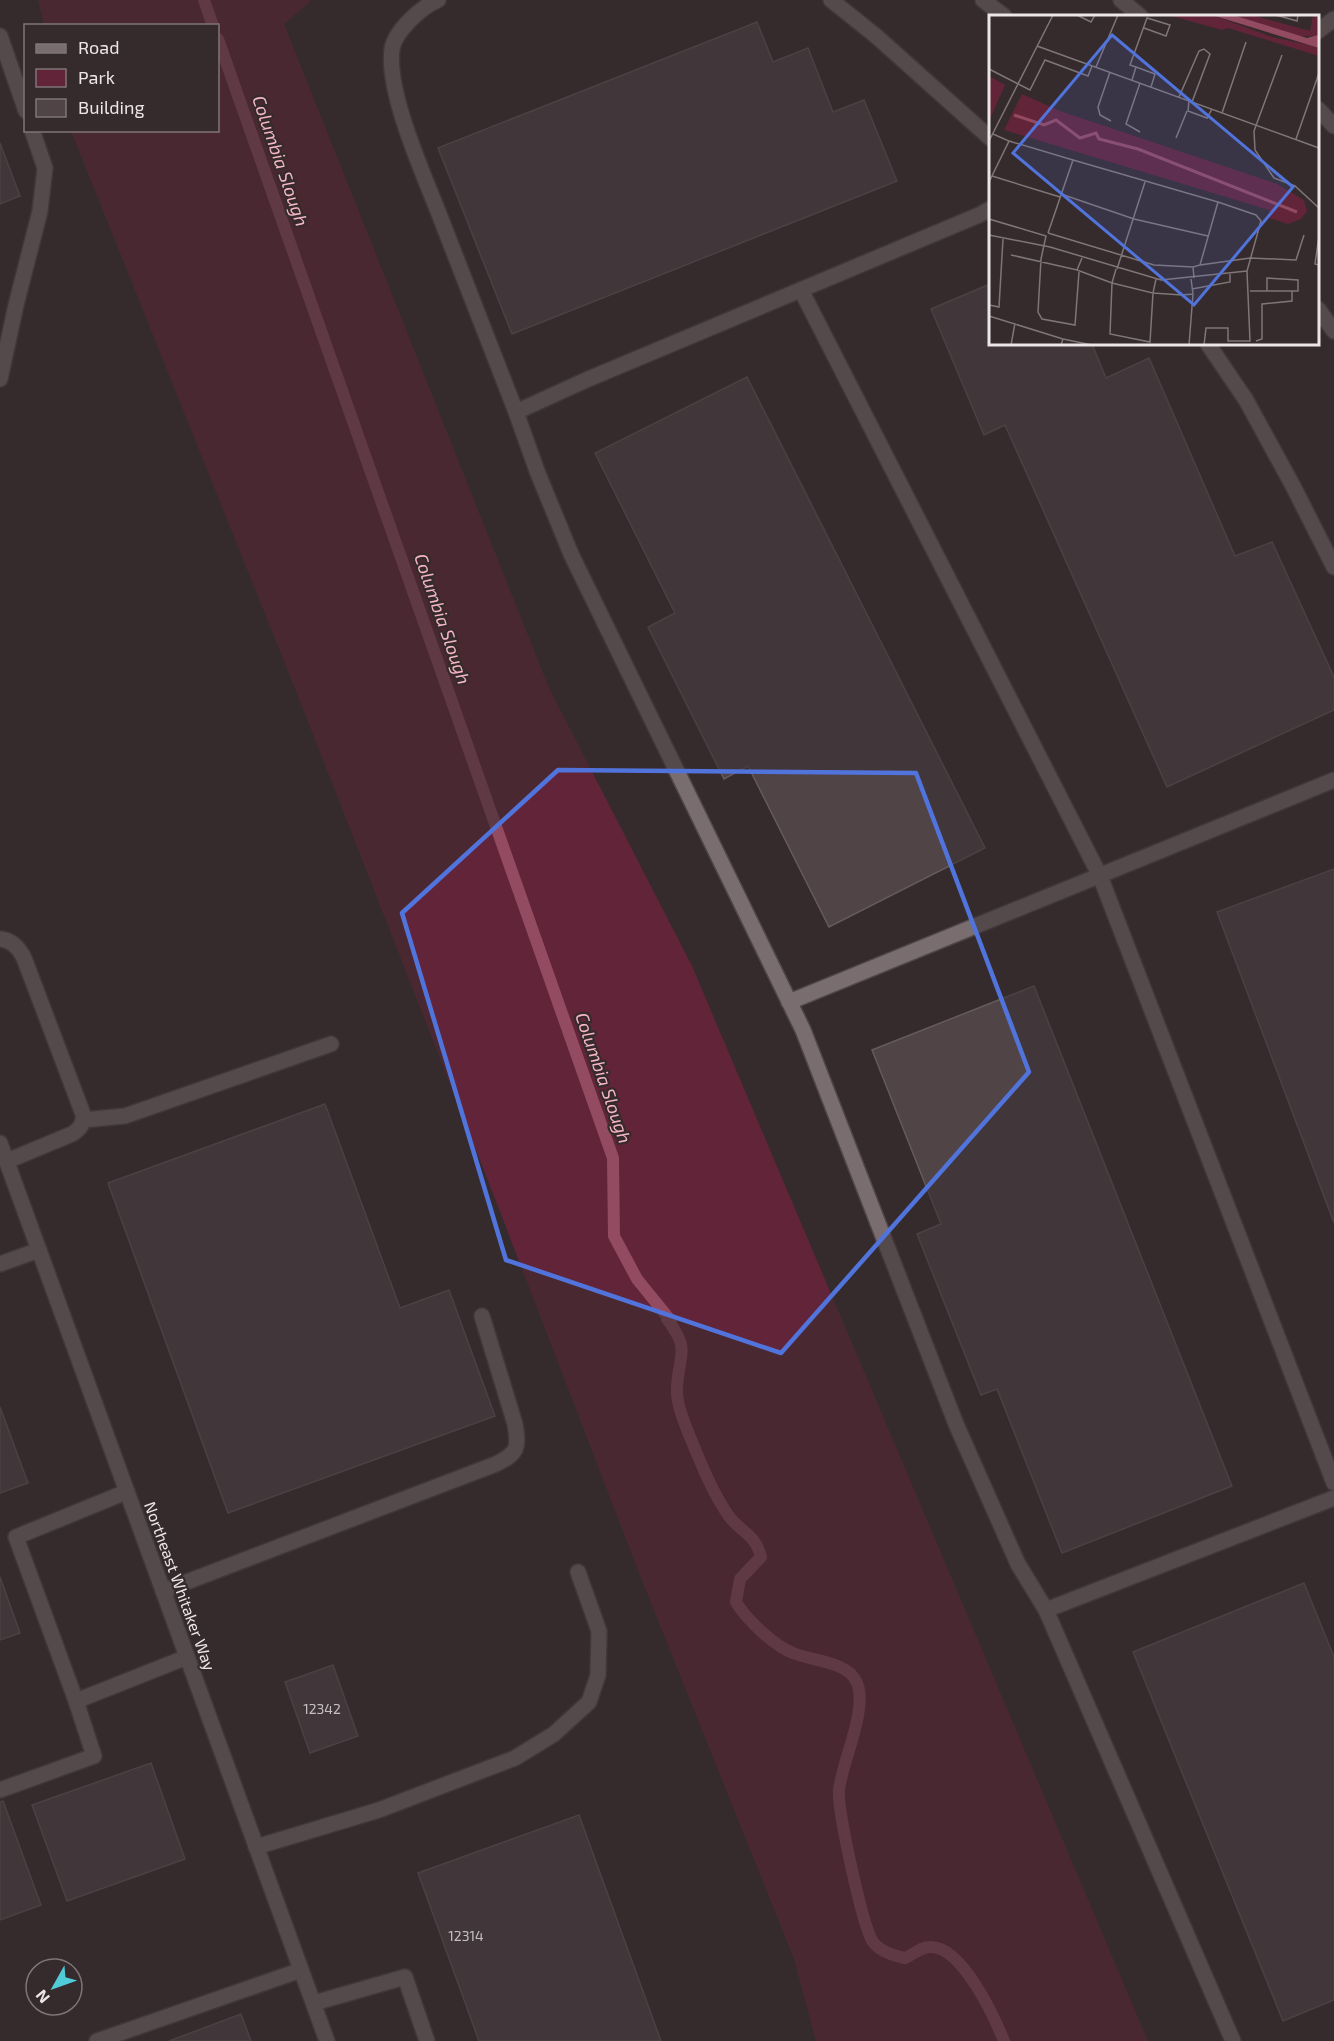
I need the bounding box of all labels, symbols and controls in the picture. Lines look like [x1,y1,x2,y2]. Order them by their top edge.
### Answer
inset map [989,15,1319,345]
legend [24,24,219,132]
text: Road [78,36,119,58]
text: Park [78,66,115,88]
water label: Columbia Slough [248,92,314,229]
text: Building [78,96,145,118]
water label: Columbia Slough [410,550,476,687]
water label: Columbia Slough [571,1009,637,1146]
street label: Northeast Whitaker Way [141,1499,220,1673]
house number: 12342 [303,1700,341,1717]
house number: 12314 [448,1927,484,1944]
north arrow [24,1957,84,2017]
text: N [31,1986,53,2007]

